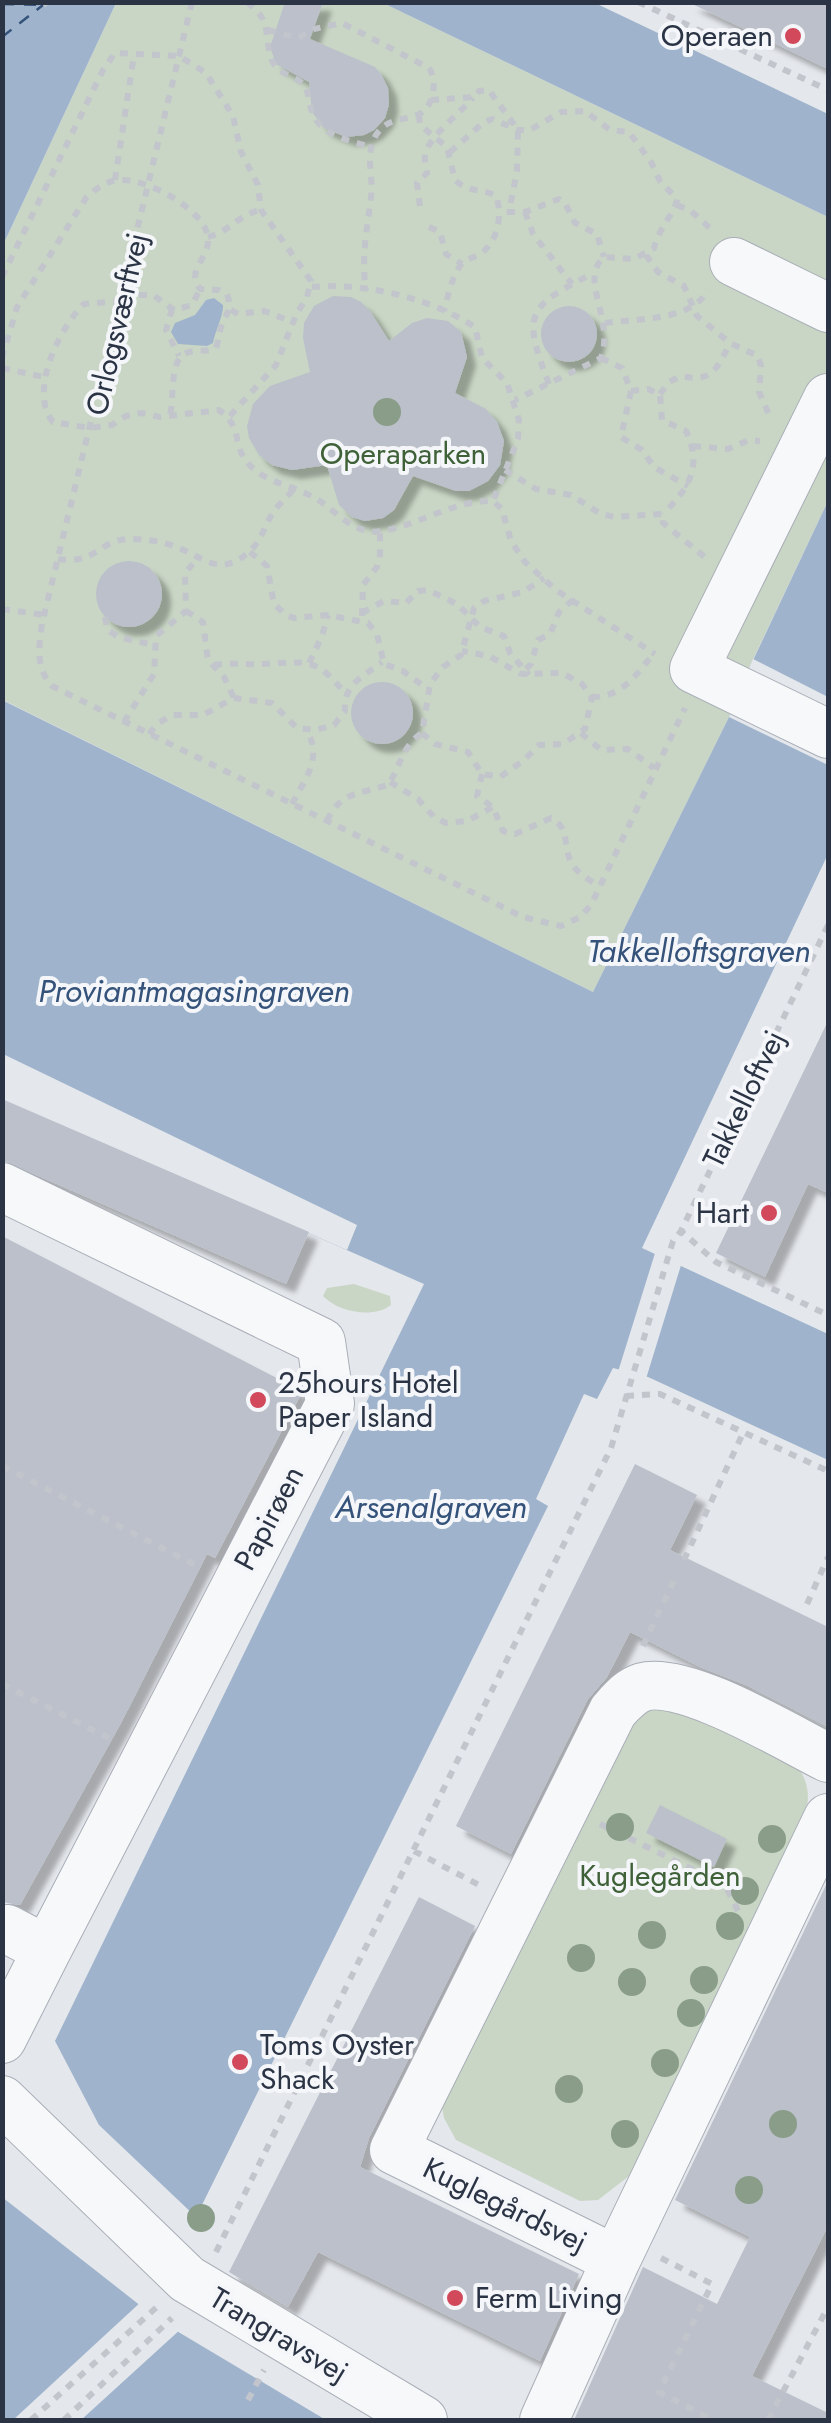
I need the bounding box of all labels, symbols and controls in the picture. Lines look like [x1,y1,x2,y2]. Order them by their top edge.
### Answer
place label: Operaen [661,14,773,57]
marker: Operaen [782,25,804,47]
street label: Orlogsværftvej [75,228,158,419]
park label: Operaparken [320,432,486,475]
water label: Takkelloftsgraven [587,928,811,974]
water label: Proviantmagasingraven [38,968,350,1014]
street label: Takkelloftvej [692,1023,795,1175]
place label: Hart [696,1191,750,1234]
marker: Hart [758,1202,780,1224]
place label: 25hours Hotel Paper Island [278,1361,459,1438]
marker: 25hours Hotel Paper Island [247,1389,269,1411]
street label: Papirøen [223,1458,314,1578]
water label: Arsenalgraven [334,1484,527,1530]
park label: Kuglegården [579,1854,741,1897]
place label: Toms Oyster Shack [260,2023,415,2100]
marker: Toms Oyster Shack [229,2051,251,2073]
street label: Kuglegårdsvej [416,2146,595,2263]
street label: Trangravsvej [202,2276,357,2393]
place label: Ferm Living [475,2276,622,2319]
marker: Ferm Living [444,2287,466,2309]

